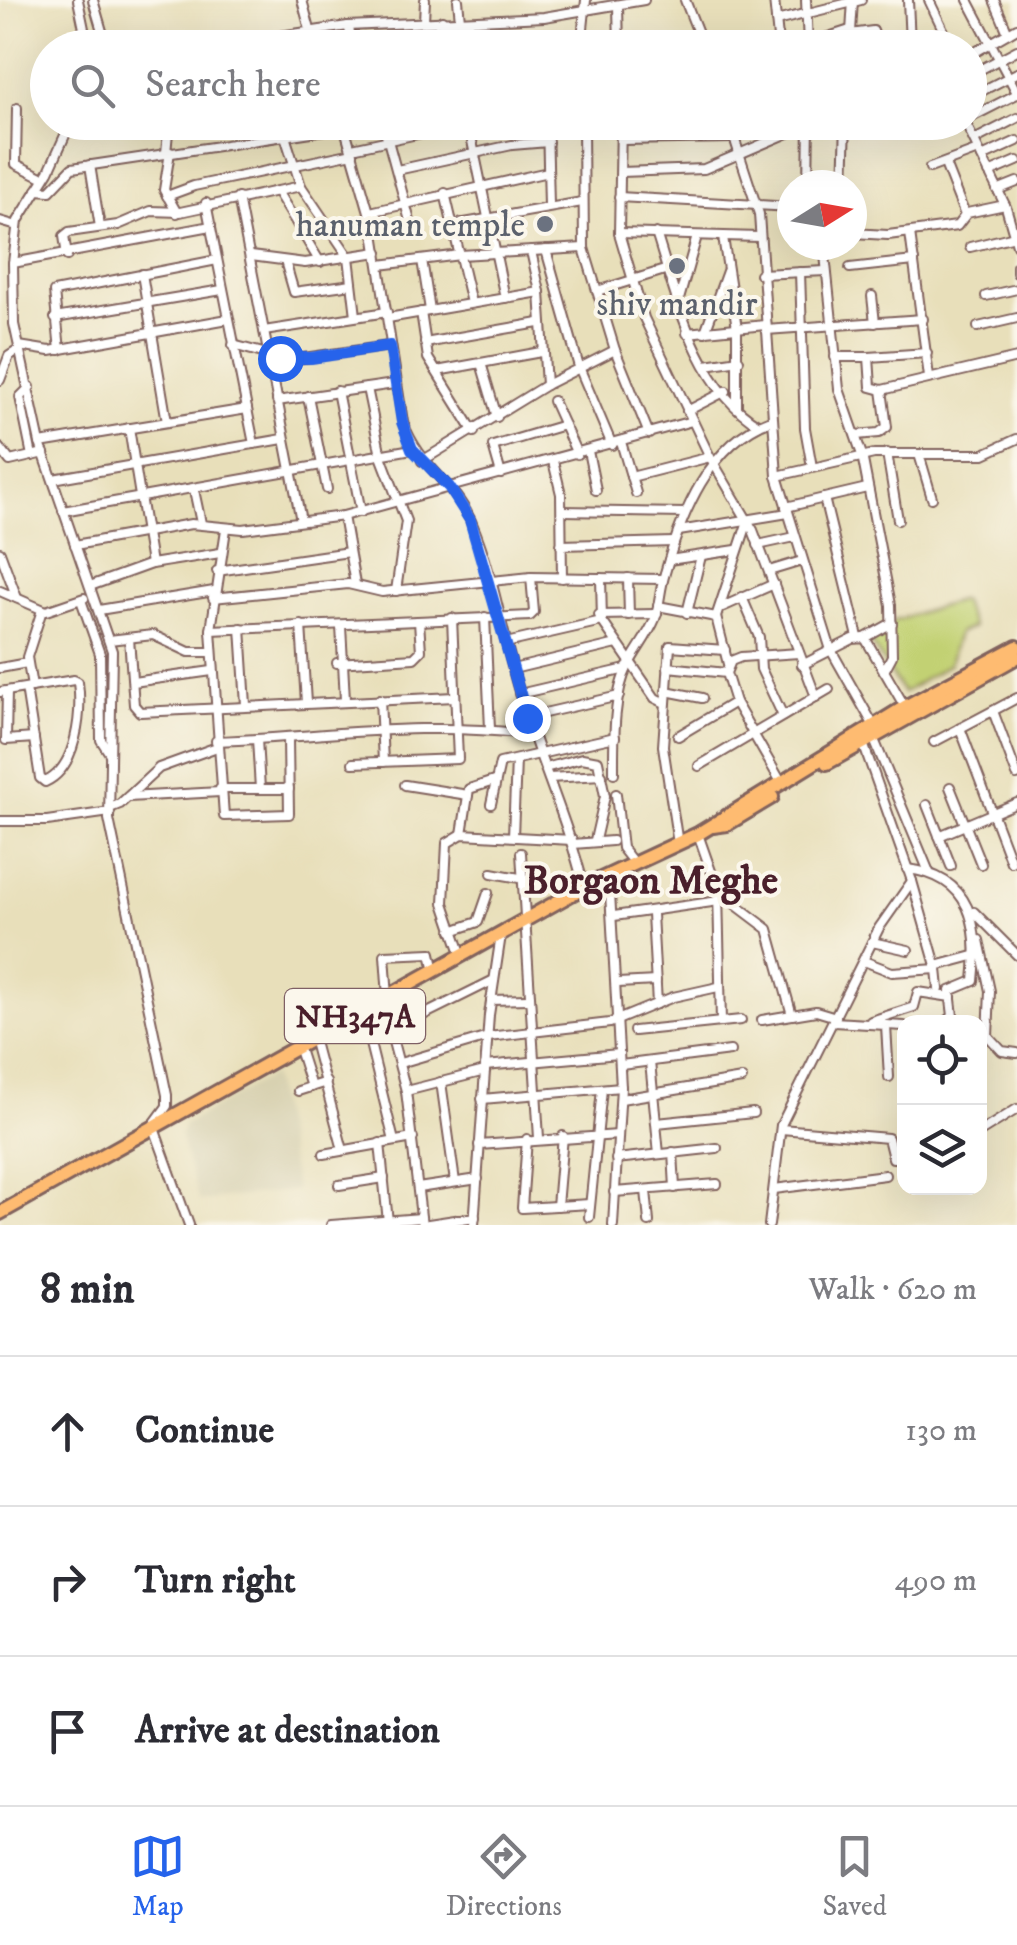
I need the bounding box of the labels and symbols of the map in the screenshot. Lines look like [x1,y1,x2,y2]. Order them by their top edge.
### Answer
north arrow [777,170,867,260]
place label: hanuman temple [296,204,525,248]
marker: hanuman temple [534,213,556,235]
marker: shiv mandir [666,255,688,277]
place label: shiv mandir [597,283,757,327]
route start [258,336,304,382]
route end [505,696,551,742]
district label: Borgaon Meghe [524,857,779,907]
road number: NH347A [285,989,425,1043]

